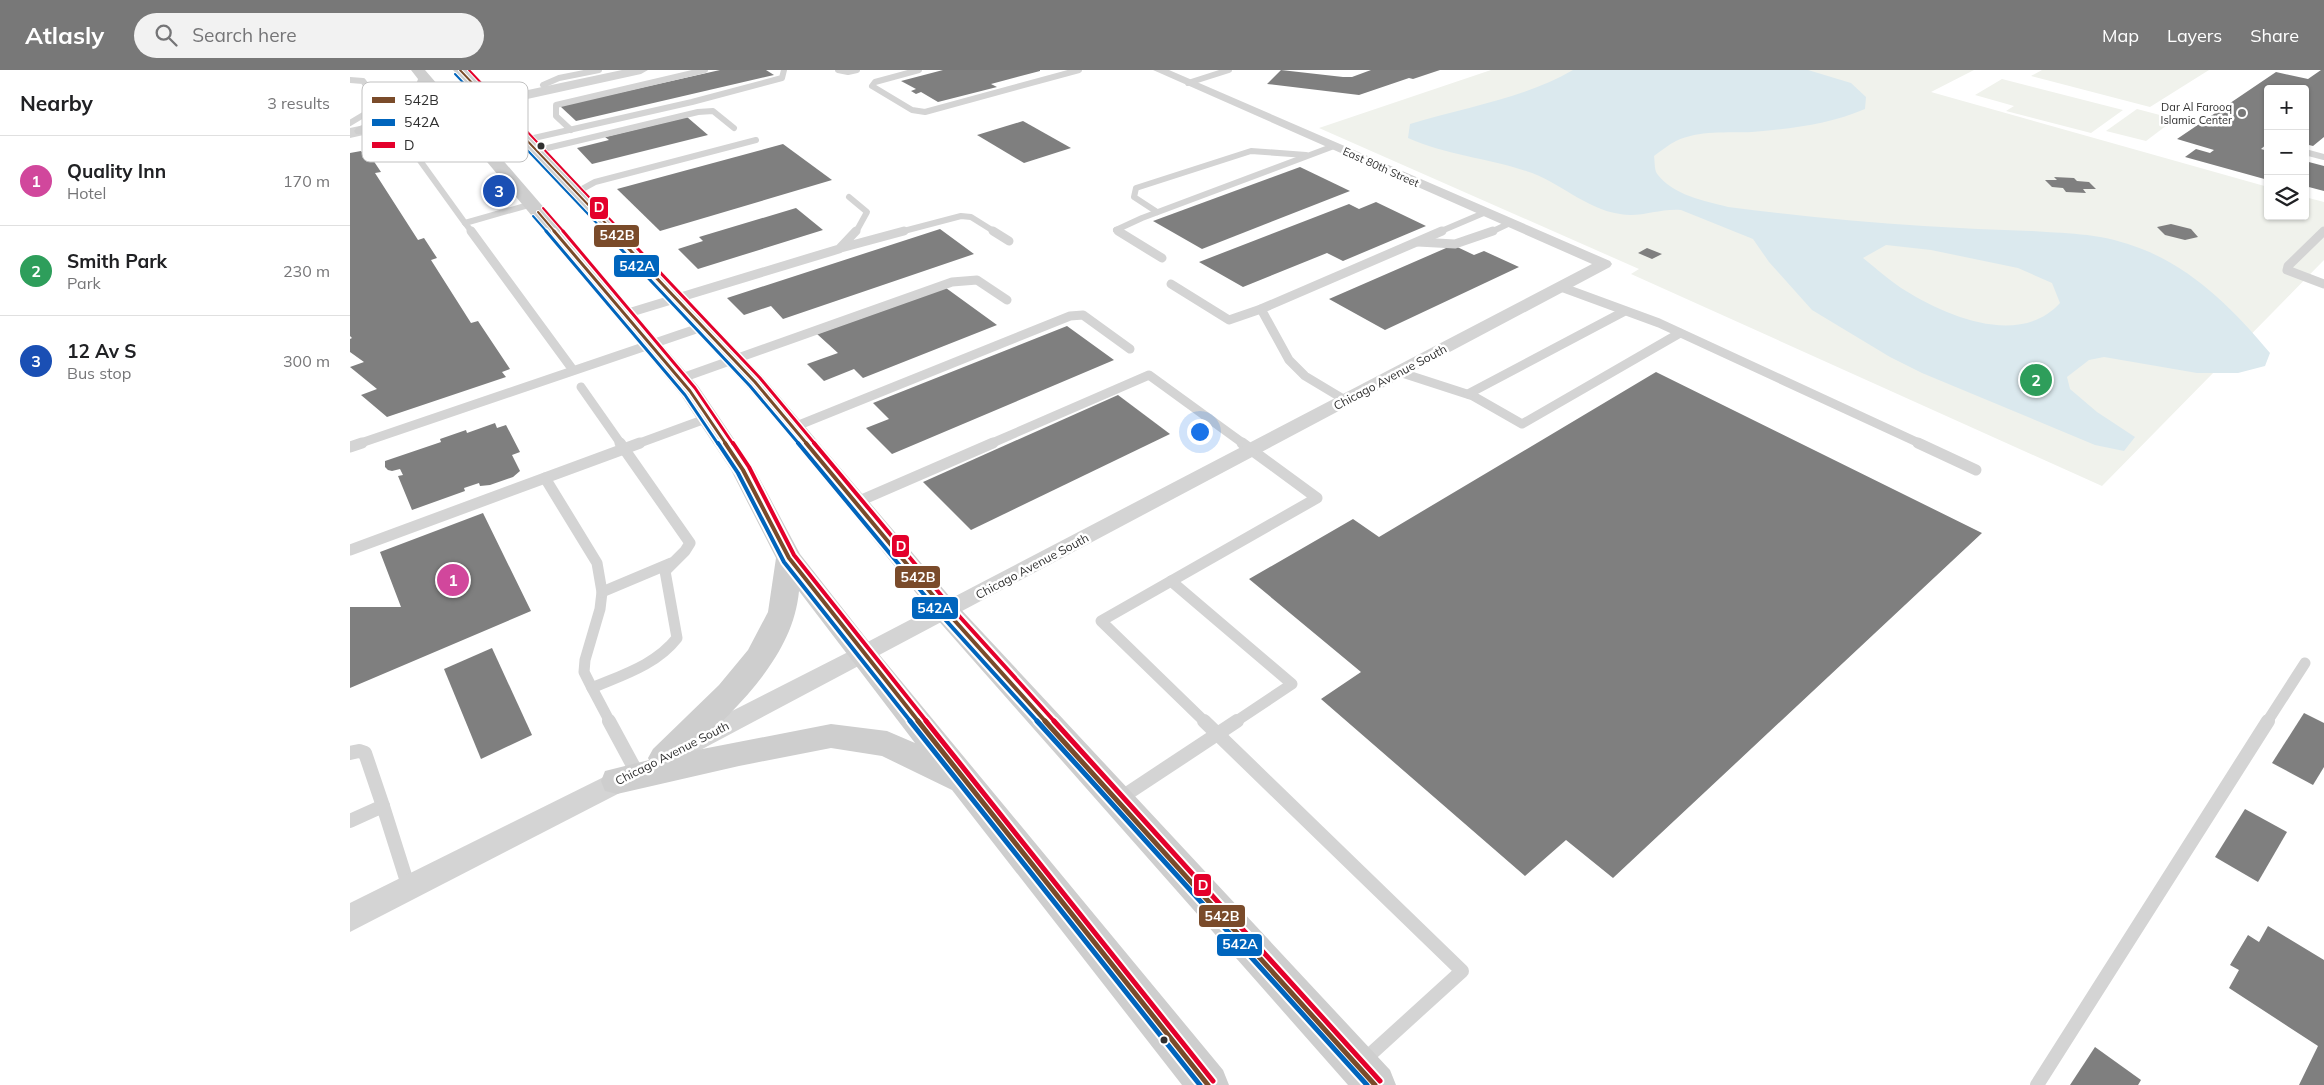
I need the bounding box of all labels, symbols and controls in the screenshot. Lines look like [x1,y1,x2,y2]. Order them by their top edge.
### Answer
search box [134,13,484,58]
text: Atlasly [25,20,104,50]
icon: search [152,21,180,49]
text: Search here [192,23,297,47]
text: Map [2102,24,2139,47]
text: Layers [2167,24,2222,47]
text: Share [2250,24,2299,47]
legend [362,82,528,162]
map controls [2264,85,2309,220]
button: + [2264,85,2309,130]
text: Nearby [20,90,93,116]
text: 542B [404,91,439,109]
text: 3 results [267,93,330,113]
place label: Dar Al Farooq Islamic Center [2161,100,2232,127]
marker: Dar Al Farooq Islamic Center [2236,107,2248,119]
text: 542A [404,113,440,131]
button: − [2264,130,2309,175]
text: D [404,136,414,154]
unlabelled marker [536,141,546,151]
street label: East 80th Street [1341,144,1421,190]
text: Quality Inn [67,159,166,183]
text: 1 [31,171,41,191]
text: 170 m [283,171,330,191]
pin: 3 [483,172,515,210]
button: layers [2264,175,2309,220]
text: Hotel [67,183,106,203]
line badge: D [589,196,609,220]
text: D [594,198,604,216]
line badge: 542B [593,224,640,248]
text: 542B [600,226,635,244]
text: Smith Park [67,249,167,273]
line badge: 542A [613,254,660,278]
text: 542A [619,257,655,275]
text: 2 [31,261,41,281]
text: 230 m [283,261,330,281]
text: Park [67,273,101,293]
text: 12 Av S [67,339,137,363]
street label: Chicago Avenue South [1331,341,1449,413]
text: 3 [31,351,41,371]
text: 300 m [283,351,330,371]
pin: 2 [2020,361,2052,399]
text: Bus stop [67,363,131,383]
your location [1187,419,1213,445]
street label: Chicago Avenue South [973,530,1091,602]
line badge: D [891,534,910,558]
text: D [896,537,906,555]
pin: 1 [437,561,469,599]
line badge: 542B [894,565,941,589]
text: 542B [901,568,936,586]
line badge: 542A [911,596,959,620]
text: 542A [917,599,953,617]
street label: Chicago Avenue South [613,718,731,788]
line badge: D [1193,873,1212,897]
text: D [1198,876,1208,894]
line badge: 542B [1198,904,1246,928]
text: 542B [1205,907,1240,925]
line badge: 542A [1216,933,1263,957]
text: 542A [1222,935,1258,953]
unlabelled marker [1159,1035,1169,1045]

